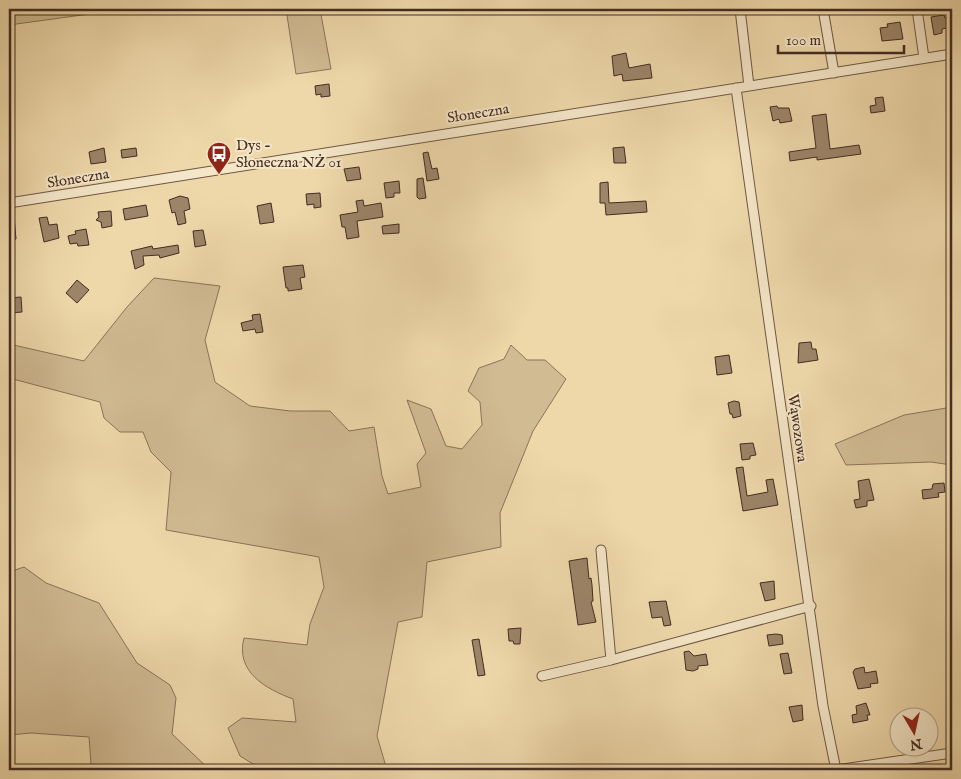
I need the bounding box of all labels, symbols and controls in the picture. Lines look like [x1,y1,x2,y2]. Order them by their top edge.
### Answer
scale bar [778,22,905,54]
text: 100 m [786,31,822,50]
street label: Słoneczna [446,99,511,128]
place label: Dys - Słoneczna NŻ 01 [236,136,341,172]
bus stop icon: Dys - Słoneczna NŻ 01 [206,141,232,175]
street label: Słoneczna [46,164,111,193]
street label: Wąwozowa [783,393,812,464]
north arrow [888,706,938,756]
text: N [908,734,924,754]

